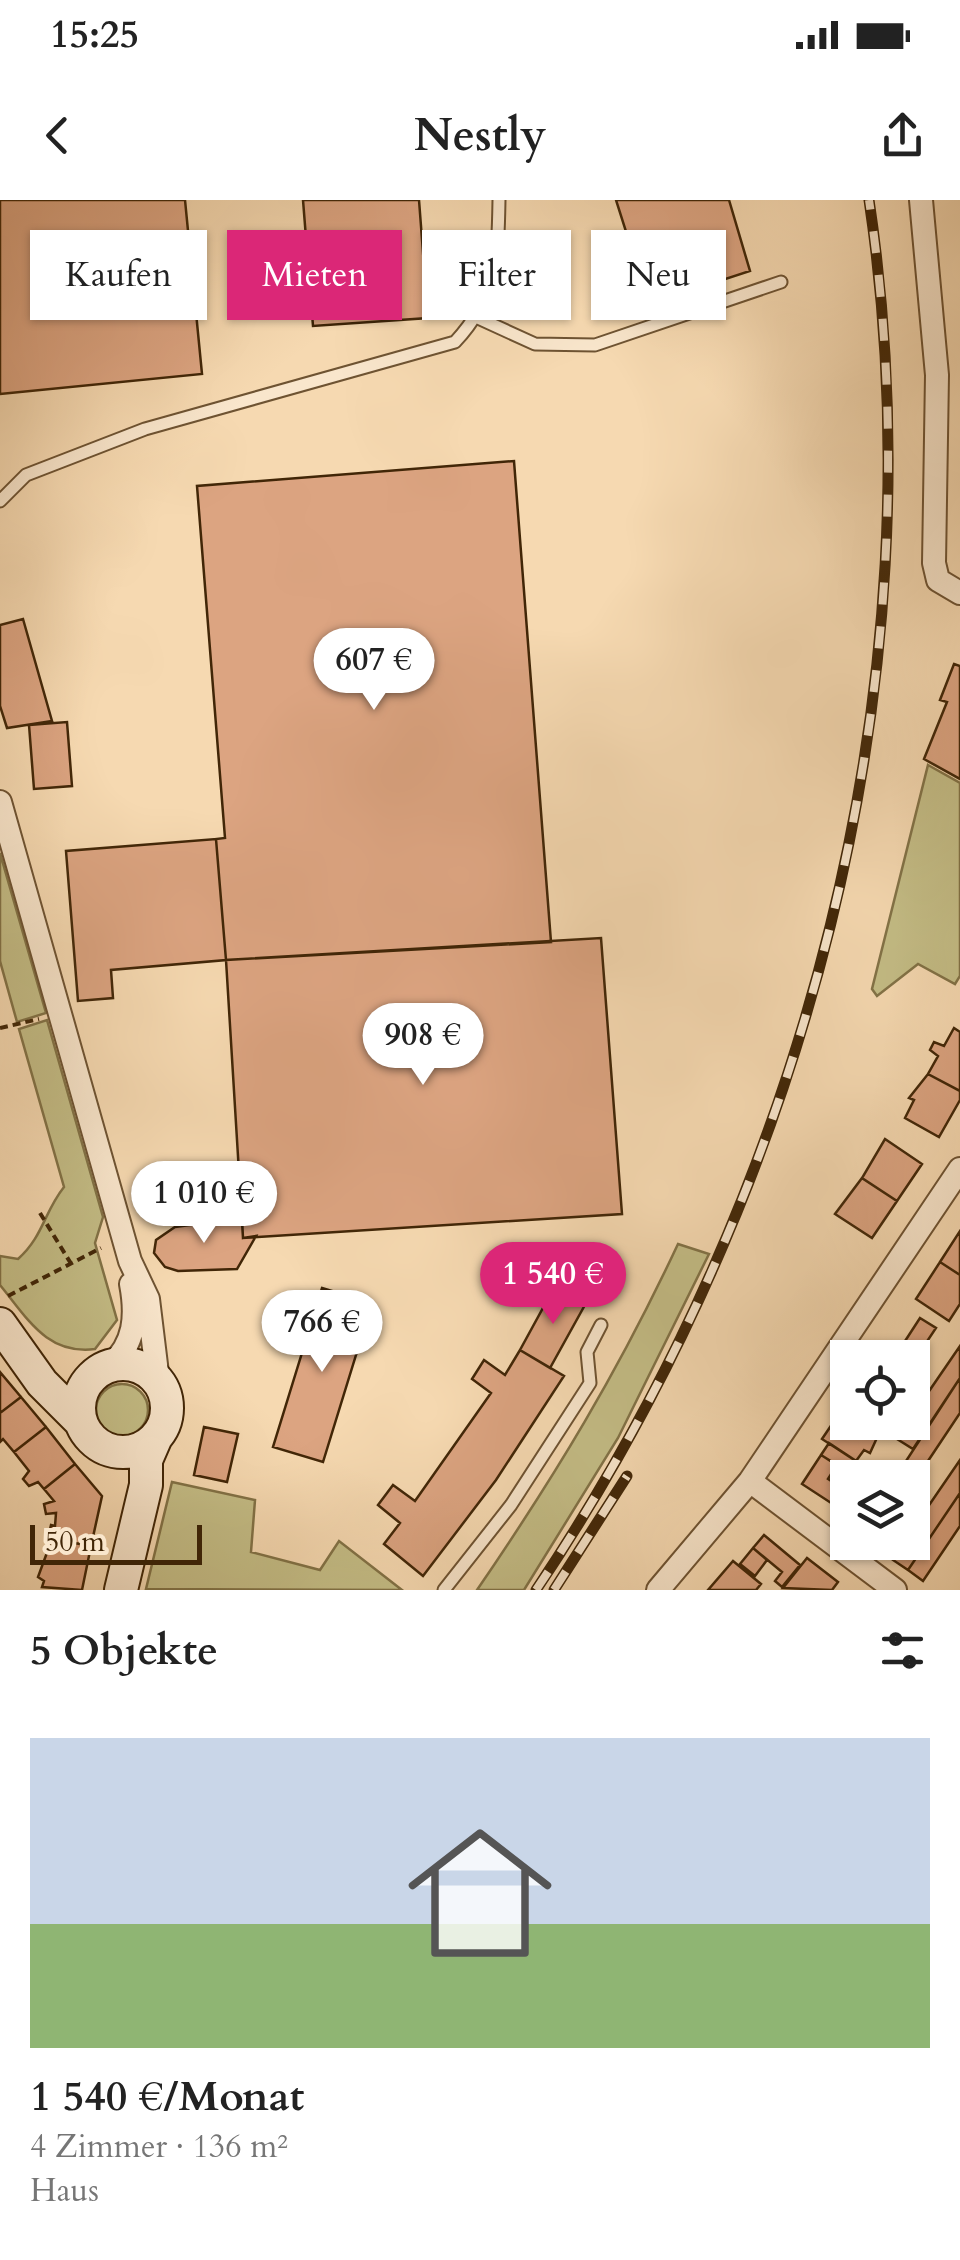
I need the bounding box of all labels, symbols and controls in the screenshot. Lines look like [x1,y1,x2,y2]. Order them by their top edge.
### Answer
text: 15:25 [50,9,139,61]
text: Nestly [414,105,546,166]
icon: back [30,108,85,163]
icon: share [875,108,930,163]
chip: Kaufen [30,230,207,320]
chip: Mieten [227,230,402,320]
chip: Filter [422,230,571,320]
chip: Neu [591,230,726,320]
pin: 607 € [304,628,444,713]
text: 607 € [336,638,412,682]
pin: 908 € [353,1003,493,1088]
text: 908 € [385,1013,461,1057]
pin: 1 010 € [112,1161,296,1246]
text: 1 010 € [153,1171,255,1215]
pin: 1 540 € [461,1242,645,1327]
text: 1 540 € [502,1252,604,1296]
pin: 766 € [252,1290,392,1375]
text: 766 € [284,1300,360,1344]
map controls [830,1340,930,1560]
button: locate [830,1340,930,1440]
button: layers [830,1460,930,1560]
scale bar [30,1520,202,1564]
text: 50 m [45,1523,105,1561]
text: 5 Objekte [30,1622,218,1679]
icon: filters [875,1623,930,1678]
icon: home [390,1803,570,1983]
text: 1 540 €/Monat [30,2068,304,2125]
text: 4 Zimmer · 136 m² [30,2125,288,2169]
text: Haus [30,2169,99,2213]

